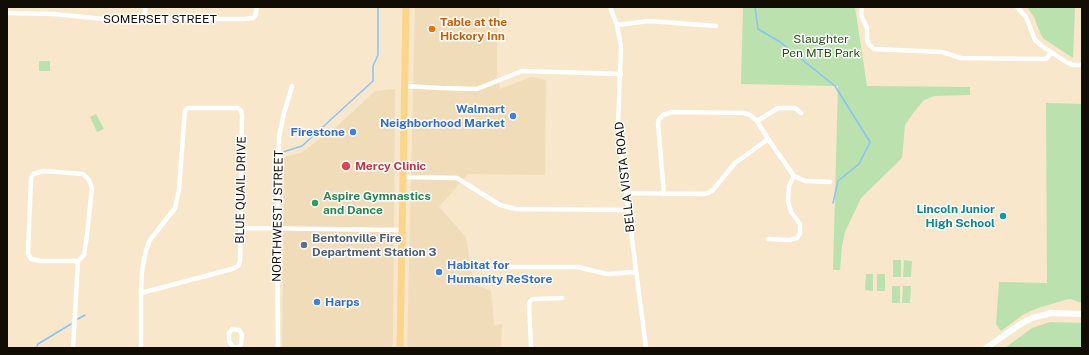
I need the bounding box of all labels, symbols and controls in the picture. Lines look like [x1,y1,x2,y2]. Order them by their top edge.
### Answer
street label: SOMERSET STREET [103,12,217,26]
place label: Table at the Hickory Inn [440,15,507,43]
marker: Table at the Hickory Inn [427,24,437,34]
park label: Slaughter Pen MTB Park [782,32,860,60]
place label: Walmart Neighborhood Market [380,102,505,130]
marker: Walmart Neighborhood Market [508,111,518,121]
street label: BELLA VISTA ROAD [612,121,638,233]
place label: Firestone [291,125,345,139]
marker: Firestone [348,127,358,137]
street label: BLUE QUAIL DRIVE [233,136,249,244]
street label: NORTHWEST J STREET [270,150,286,282]
place label: Mercy Clinic [355,159,426,173]
marker: Mercy Clinic [340,160,352,172]
place label: Aspire Gymnastics and Dance [323,189,431,217]
marker: Aspire Gymnastics and Dance [310,198,320,208]
place label: Lincoln Junior High School [916,202,995,230]
marker: Lincoln Junior High School [998,211,1008,221]
place label: Bentonville Fire Department Station 3 [312,231,436,259]
marker: Bentonville Fire Department Station 3 [299,240,309,250]
place label: Habitat for Humanity ReStore [447,258,552,286]
marker: Habitat for Humanity ReStore [434,267,444,277]
place label: Harps [325,295,360,309]
marker: Harps [312,297,322,307]

